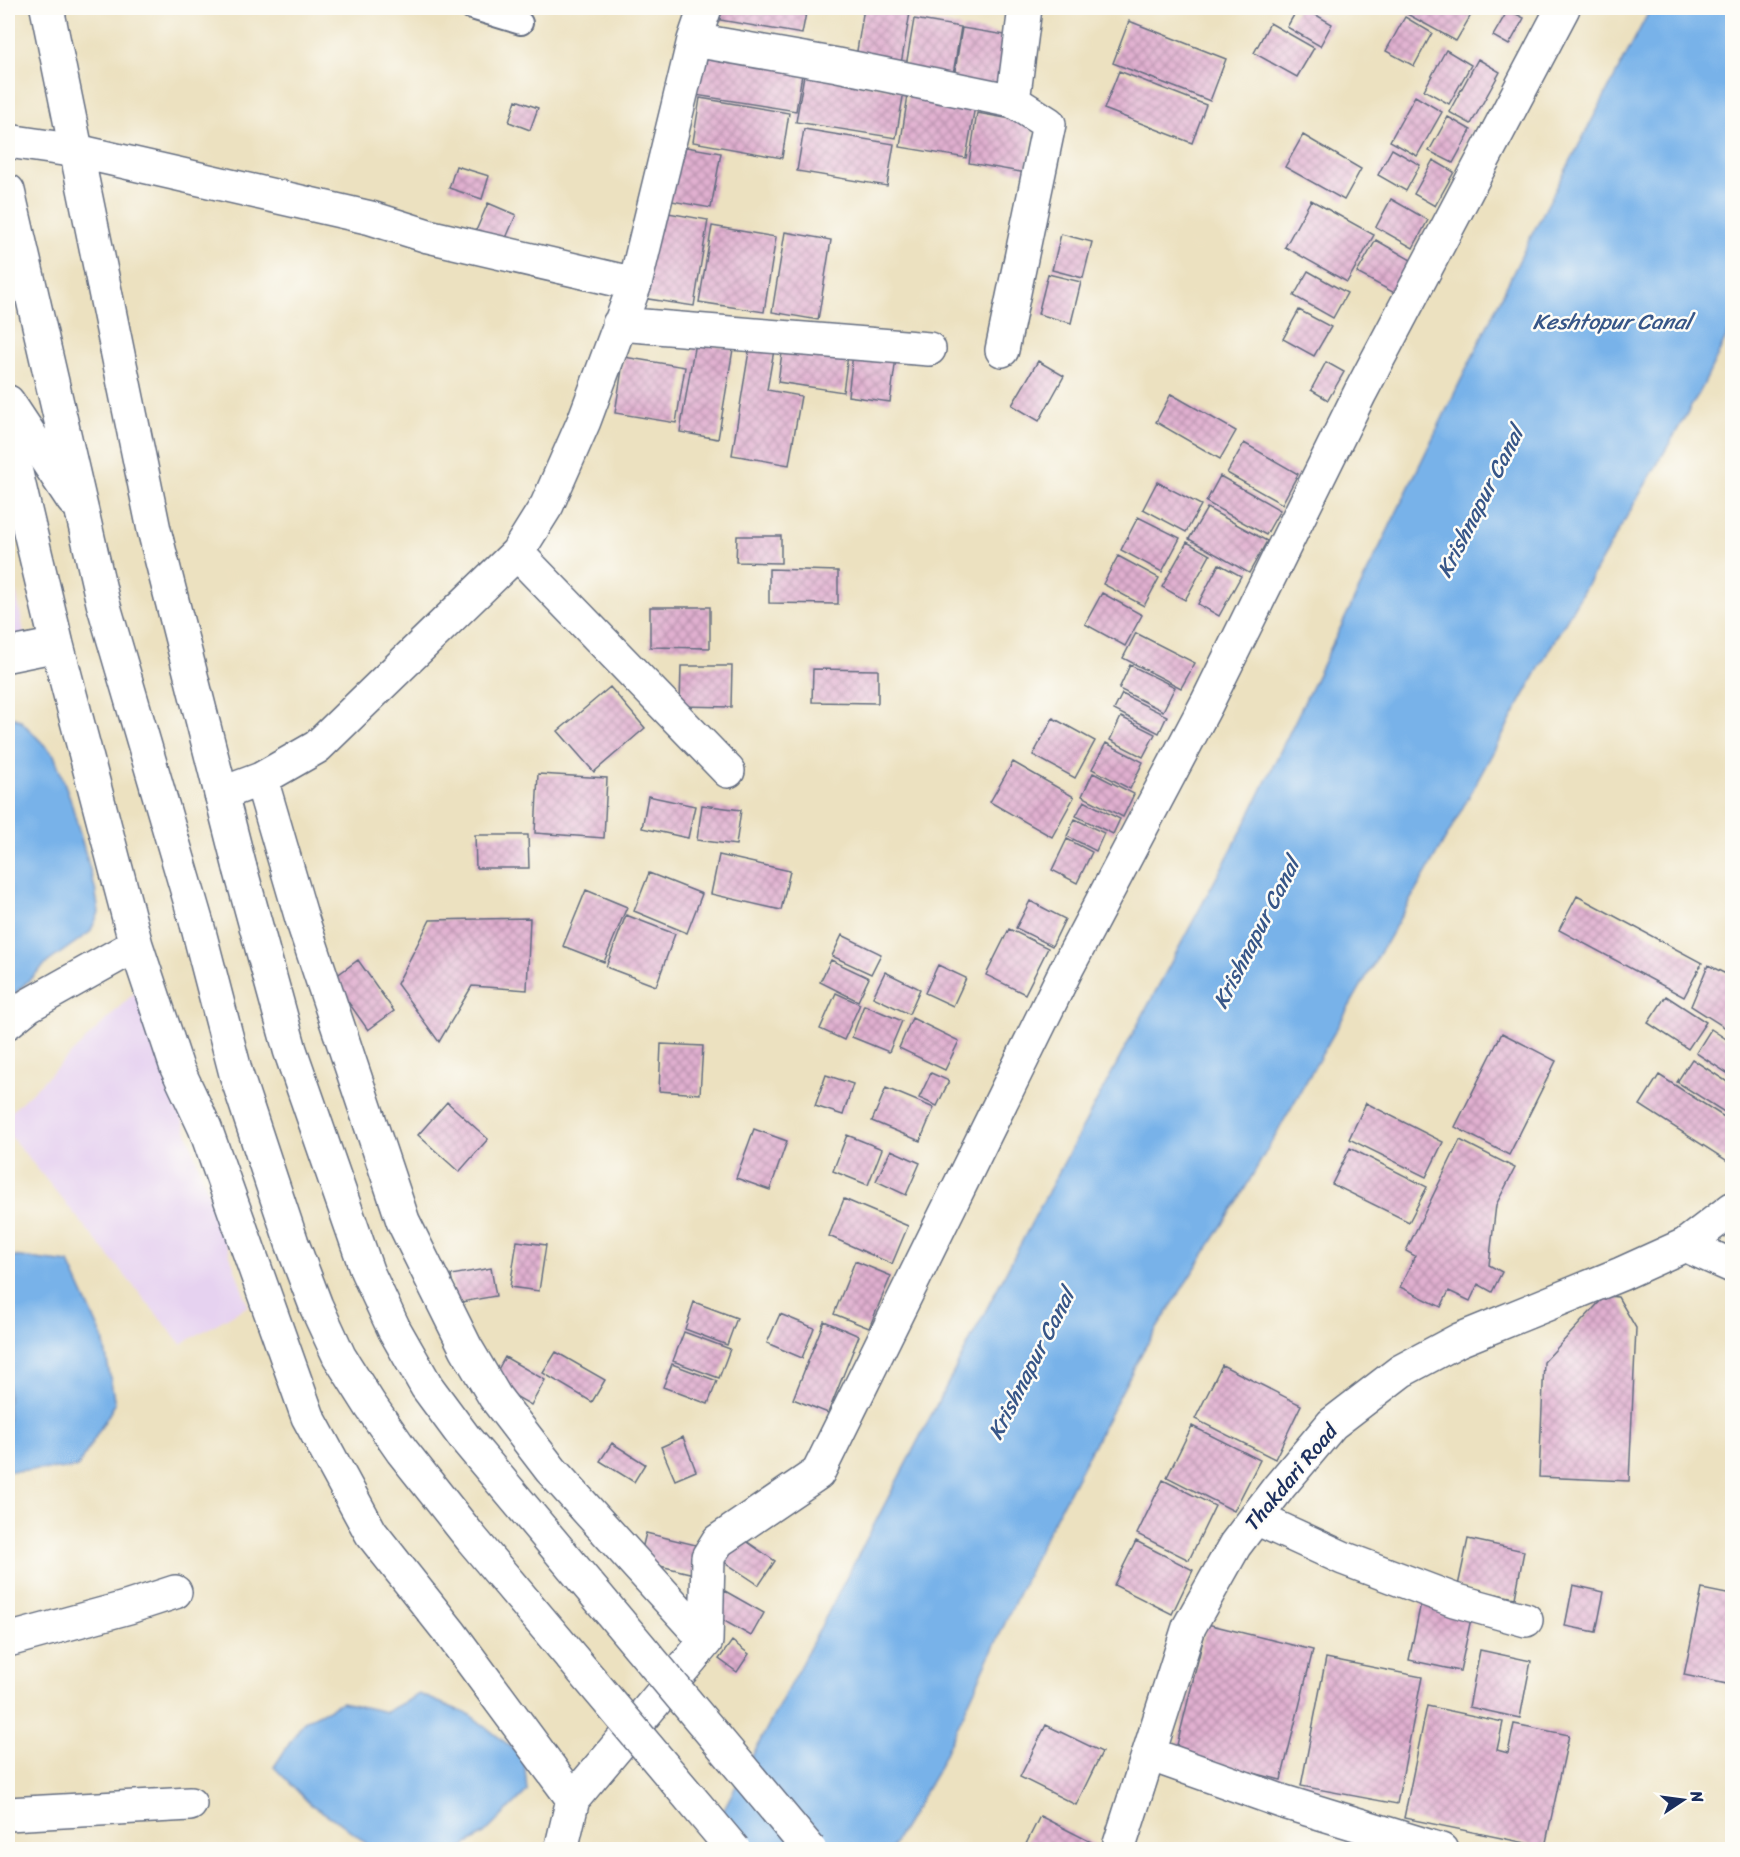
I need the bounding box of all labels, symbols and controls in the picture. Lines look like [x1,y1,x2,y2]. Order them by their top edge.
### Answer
water label: Keshtopur Canal [1533,302,1696,341]
water label: Krishnapur Canal [1425,415,1537,584]
water label: Krishnapur Canal [1201,846,1313,1015]
water label: Krishnapur Canal [976,1277,1088,1446]
street label: Thakdari Road [1234,1413,1349,1539]
north arrow [1653,1770,1713,1830]
text: N [1682,1787,1713,1806]

